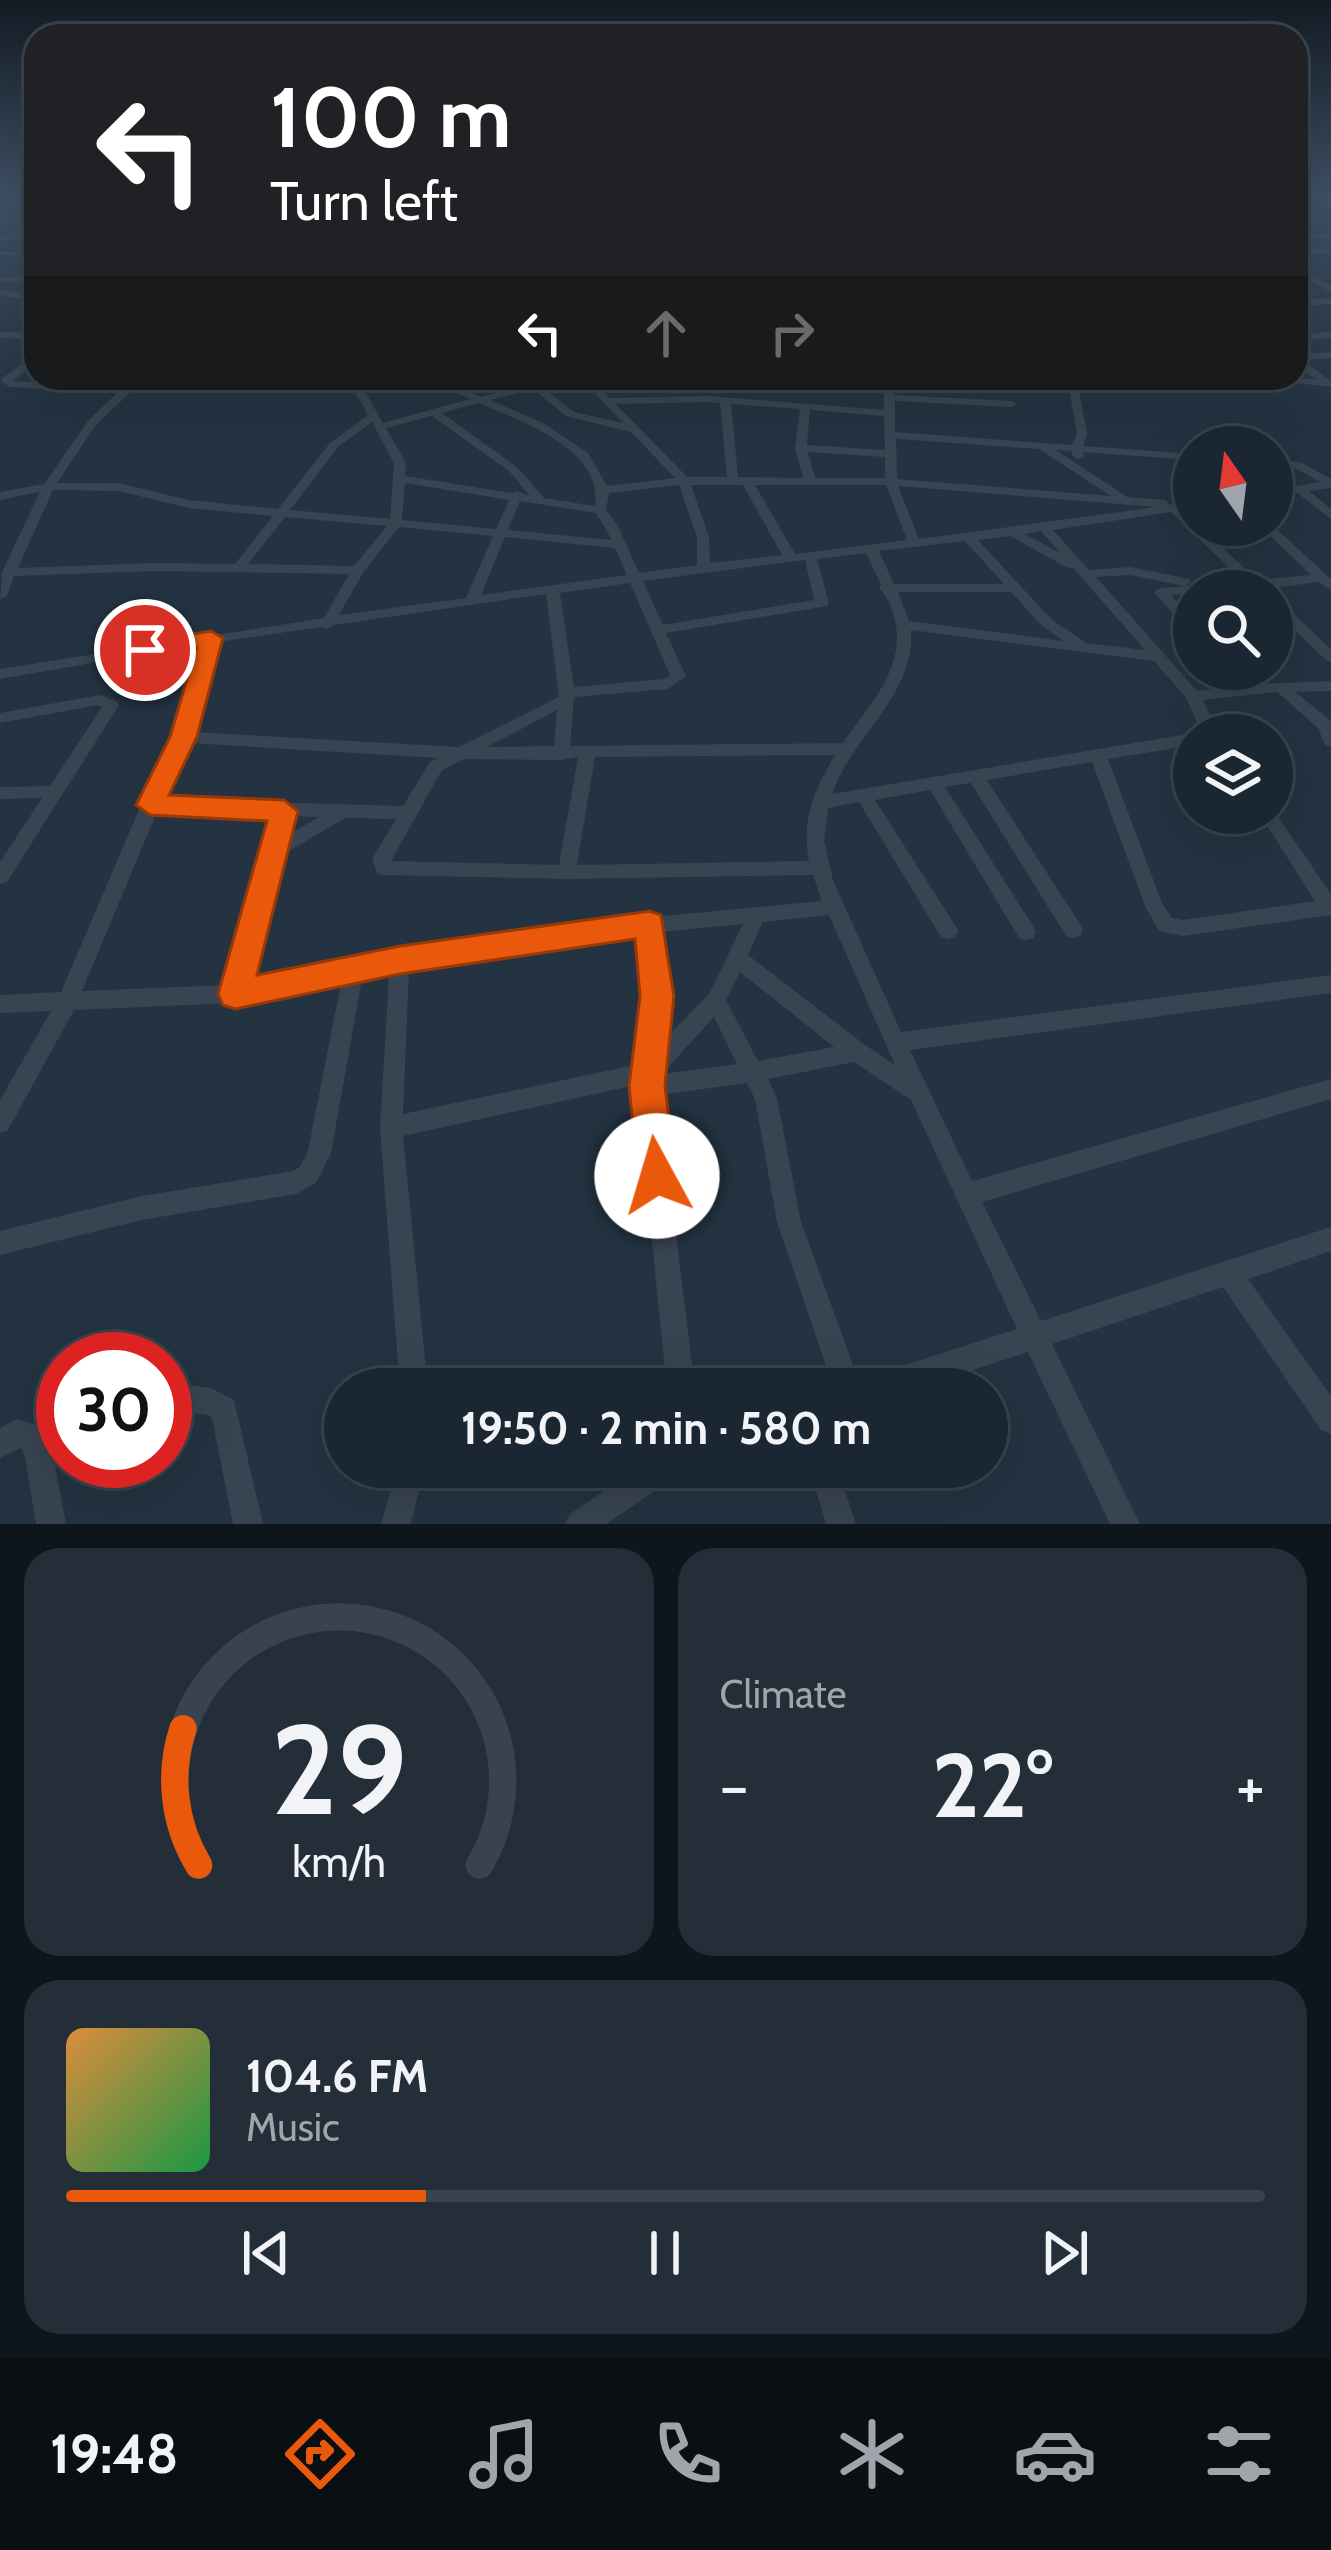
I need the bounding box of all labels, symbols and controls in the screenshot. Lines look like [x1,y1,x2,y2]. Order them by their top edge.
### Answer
text: 100 m [270,66,512,168]
icon: left [72,72,228,228]
text: Turn left [270,168,458,234]
icon: left [507,300,573,366]
icon: ahead [633,300,699,366]
icon: right [759,300,825,366]
north arrow [1173,426,1293,546]
map controls [1173,426,1293,834]
button: search [1173,570,1293,690]
pin [94,599,196,701]
icon: arrive [112,617,178,683]
button: layers [1173,714,1293,834]
position arrow [594,1113,720,1239]
speed limit sign: 30 [36,1332,192,1488]
text: 19:50 · 2 min · 580 m [461,1401,871,1455]
text: Climate [720,1670,846,1718]
text: 29 [271,1694,407,1845]
text: 22° [932,1730,1053,1840]
text: − [720,1745,749,1826]
text: + [1236,1745,1265,1826]
text: km/h [292,1836,386,1888]
text: 104.6 FM [246,2049,428,2103]
text: Music [246,2103,340,2151]
icon: previous [233,2220,299,2286]
icon: pause [632,2220,698,2286]
icon: next [1032,2220,1098,2286]
icon: directions [278,2412,362,2496]
icon: music [462,2412,546,2496]
icon: phone [646,2412,730,2496]
icon: climate [830,2412,914,2496]
icon: car [1013,2412,1097,2496]
icon: filters [1197,2412,1281,2496]
text: 19:48 [50,2421,178,2487]

